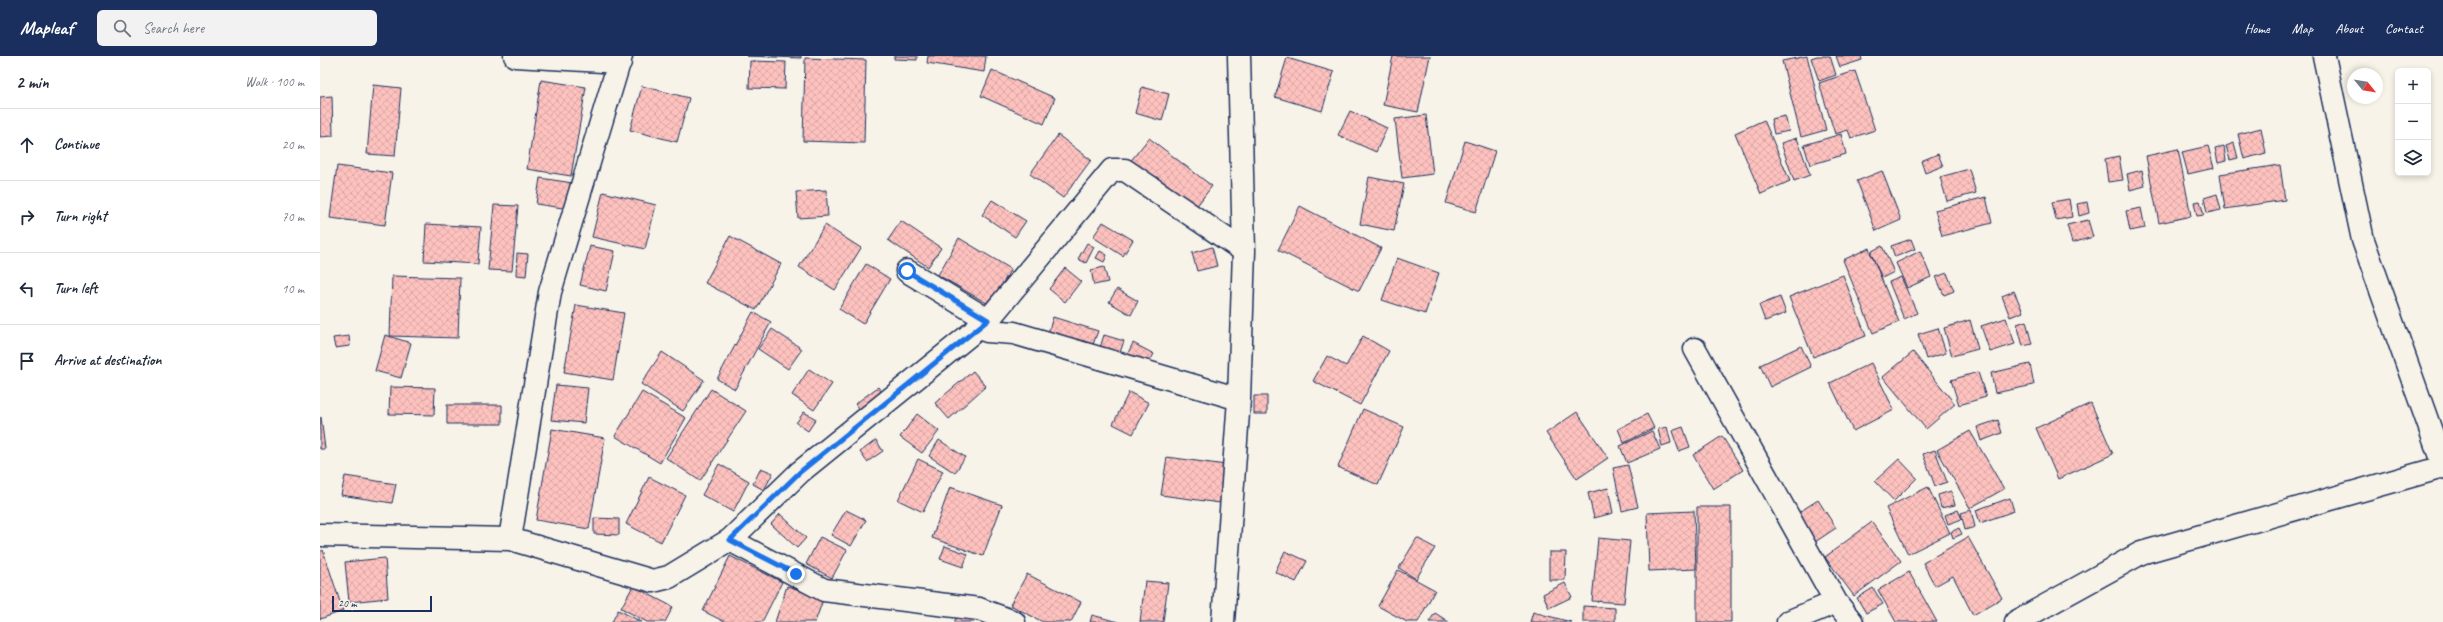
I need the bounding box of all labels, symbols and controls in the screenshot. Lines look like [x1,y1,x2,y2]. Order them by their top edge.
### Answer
search box [97,10,377,46]
text: Mapleaf [20,16,73,40]
icon: search [111,17,133,39]
text: Search here [143,19,204,38]
text: Home [2244,20,2270,37]
text: Map [2292,20,2313,37]
text: About [2335,20,2363,37]
text: Contact [2385,20,2423,37]
north arrow [2347,68,2383,104]
map controls [2395,68,2431,176]
button: + [2395,68,2431,104]
text: 2 min [16,72,49,93]
text: Walk · 100 m [245,74,304,90]
button: − [2395,104,2431,140]
icon: ahead [16,134,38,156]
text: Continue [54,135,99,154]
text: 20 m [282,137,304,153]
button: layers [2395,140,2431,176]
icon: right [16,206,38,228]
text: Turn right [54,207,107,226]
text: 70 m [282,209,304,225]
route start [898,262,916,280]
icon: left [16,278,38,300]
text: Turn left [54,279,97,298]
text: 10 m [282,281,304,297]
icon: arrive [16,350,38,372]
text: Arrive at destination [54,351,161,370]
route end [787,565,805,583]
scale bar [332,594,432,613]
text: 20 m [338,596,357,610]

